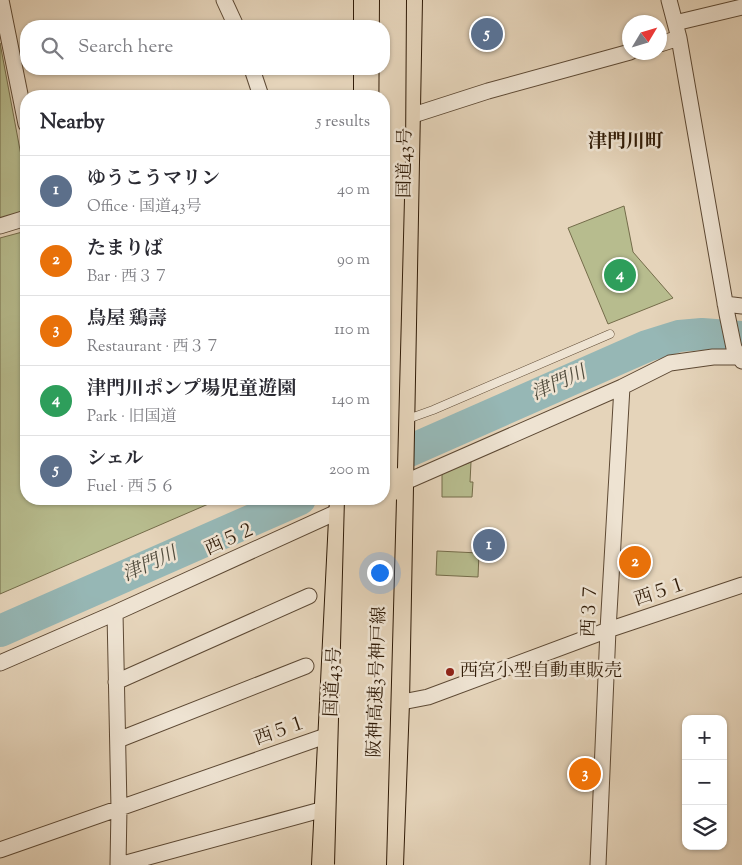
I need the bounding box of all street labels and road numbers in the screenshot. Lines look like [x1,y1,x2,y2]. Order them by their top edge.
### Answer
street label: 国道43号 [392,128,420,198]
street label: 西５２ [201,517,261,563]
street label: 西５１ [631,572,691,614]
street label: 西３７ [577,582,605,638]
street label: 阪神高速3号神戸線 [362,606,394,758]
street label: 国道43号 [319,646,349,718]
street label: 西５１ [251,711,311,753]

